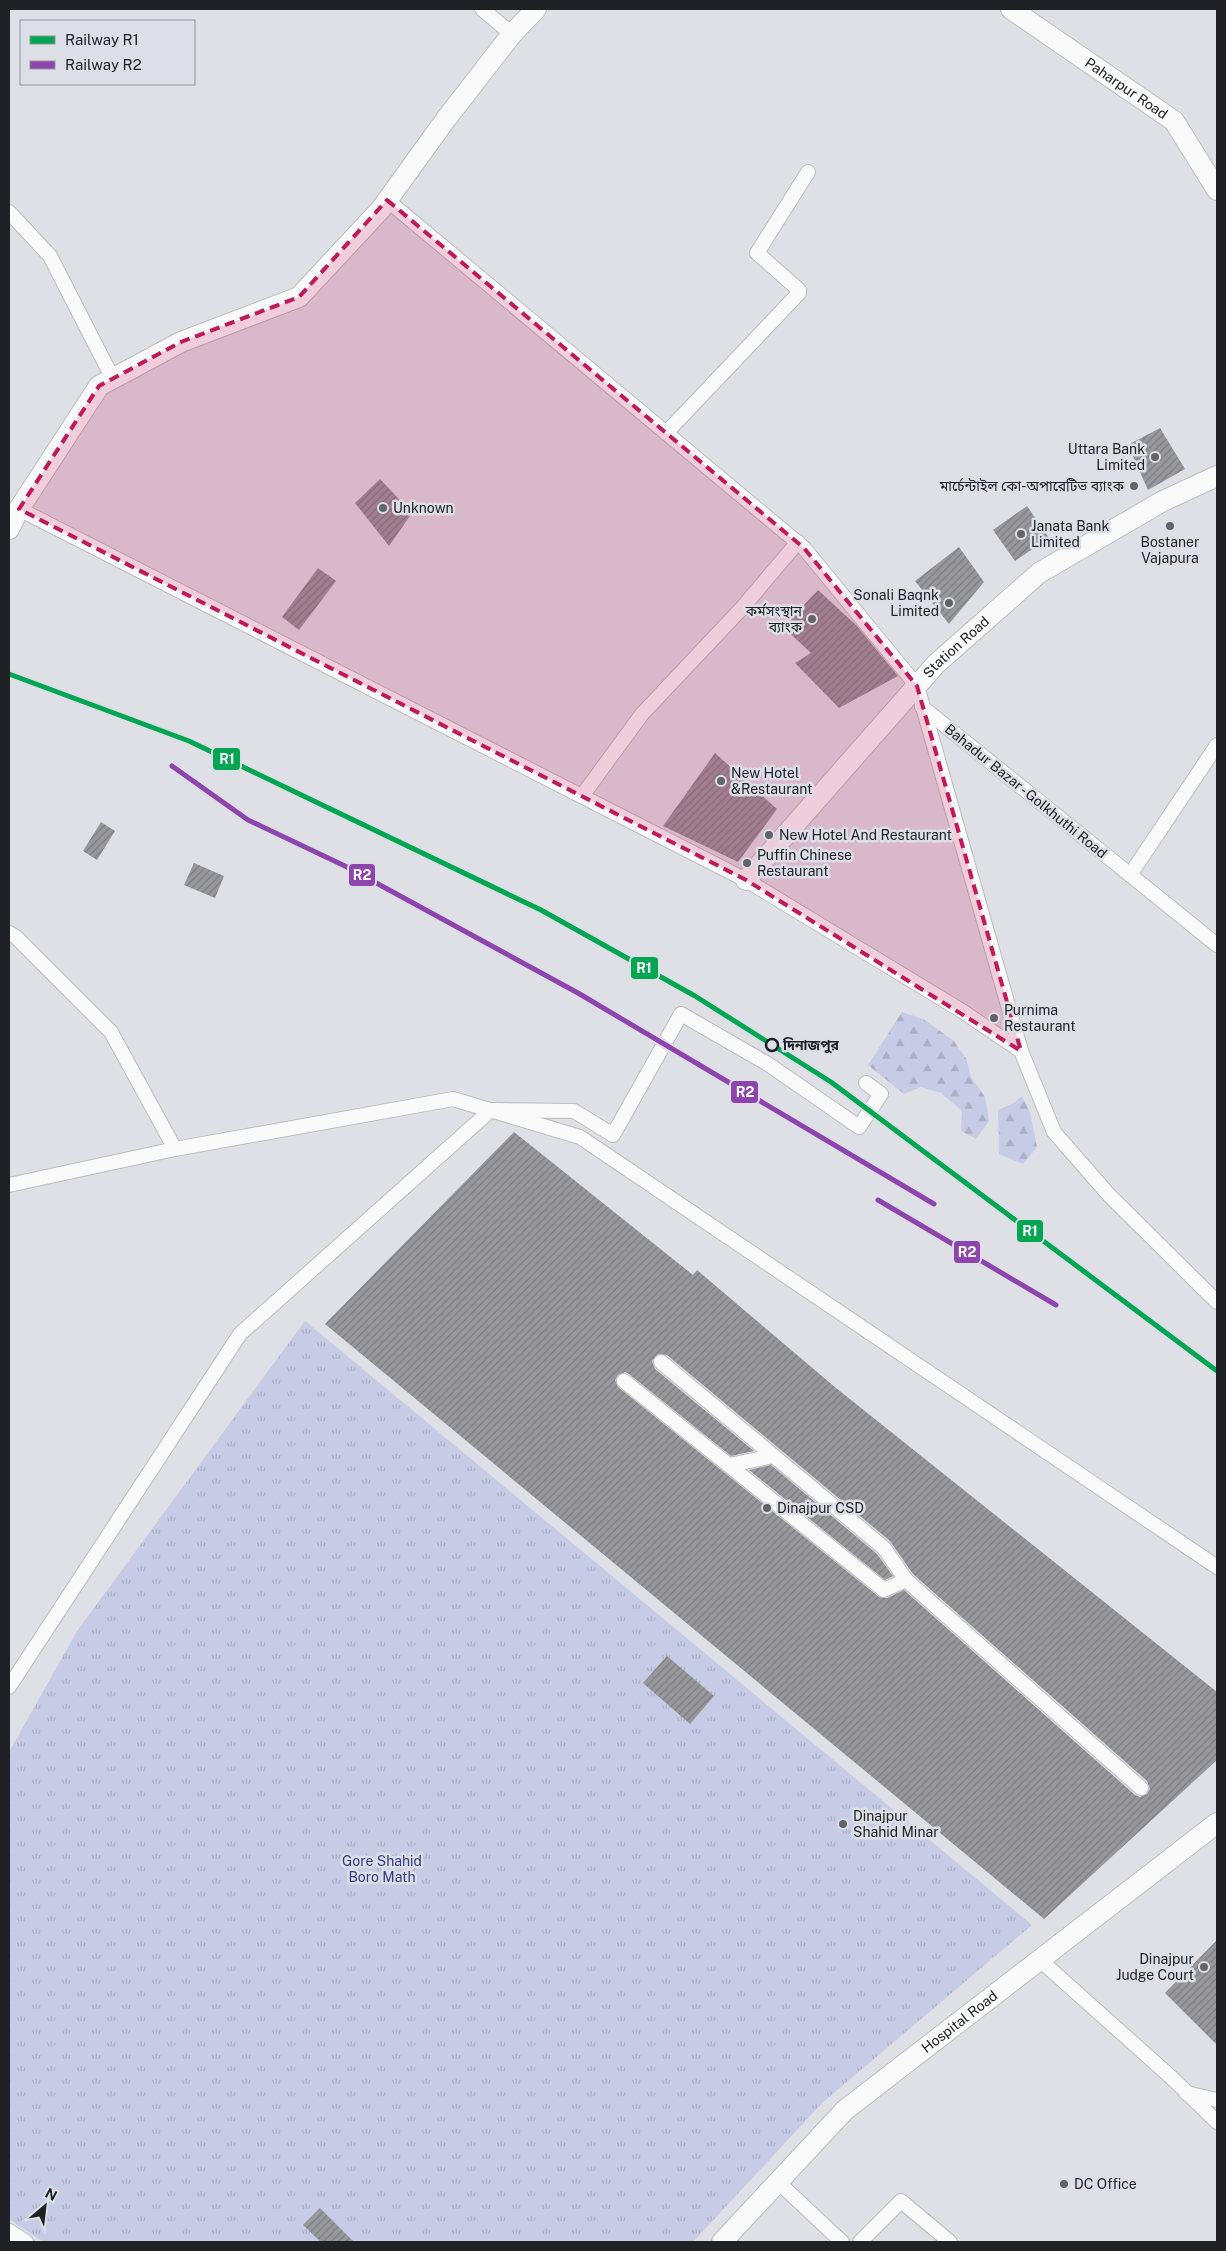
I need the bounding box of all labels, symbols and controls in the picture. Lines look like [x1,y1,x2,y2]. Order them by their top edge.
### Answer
legend [20,20,195,85]
text: Railway R1 [65,31,139,48]
street label: Paharpur Road [1082,54,1171,122]
text: Railway R2 [65,56,142,73]
place label: Uttara Bank Limited [1068,441,1145,473]
marker: Uttara Bank Limited [1149,451,1161,463]
place label: মার্চেন্টাইল কো-অপারেটিভ ব্যাংক [939,477,1125,494]
marker: মার্চেন্টাইল কো-অপারেটিভ ব্যাংক [1128,480,1140,492]
place label: Unknown [393,500,454,516]
marker: Unknown [377,502,389,514]
place label: Janata Bank Limited [1031,518,1109,550]
marker: Bostaner Vajapura [1164,520,1176,532]
marker: Janata Bank Limited [1015,528,1027,540]
place label: Bostaner Vajapura [1141,534,1199,566]
place label: Sonali Baqnk Limited [853,587,939,619]
marker: Sonali Baqnk Limited [943,597,955,609]
place label: কর্মসংস্থান ব্যাংক [745,602,803,635]
marker: কর্মসংস্থান ব্যাংক [806,613,818,625]
street label: Station Road [920,613,992,681]
street label: Bahadur Bazar - Golkhuthi Road [942,721,1110,861]
line badge: R1 [212,747,241,771]
text: R1 [219,751,235,767]
place label: New Hotel &Restaurant [731,765,813,797]
marker: New Hotel &Restaurant [715,775,727,787]
place label: New Hotel And Restaurant [779,827,952,843]
marker: New Hotel And Restaurant [763,829,775,841]
place label: Puffin Chinese Restaurant [757,847,852,879]
marker: Puffin Chinese Restaurant [741,857,753,869]
line badge: R2 [348,863,376,887]
text: R2 [353,867,371,883]
line badge: R1 [630,956,659,980]
text: R1 [636,960,652,976]
place label: Purnima Restaurant [1004,1002,1076,1034]
marker: Purnima Restaurant [988,1012,1000,1024]
place label: দিনাজপুর [782,1037,840,1054]
marker: দিনাজপুর [765,1038,779,1052]
line badge: R2 [730,1080,759,1104]
text: R2 [736,1084,754,1100]
line badge: R1 [1016,1219,1044,1243]
text: R1 [1022,1223,1038,1239]
line badge: R2 [953,1240,981,1264]
text: R2 [958,1244,976,1260]
place label: Dinajpur CSD [777,1500,864,1516]
marker: Dinajpur CSD [761,1502,773,1514]
place label: Dinajpur Shahid Minar [853,1808,939,1840]
marker: Dinajpur Shahid Minar [837,1818,849,1830]
park label: Gore Shahid Boro Math [342,1853,422,1885]
place label: Dinajpur Judge Court [1116,1951,1194,1983]
marker: Dinajpur Judge Court [1198,1961,1210,1973]
street label: Hospital Road [918,1987,1001,2056]
place label: DC Office [1074,2176,1137,2192]
marker: DC Office [1058,2178,1070,2190]
north arrow [20,2181,70,2231]
text: N [43,2185,60,2204]

